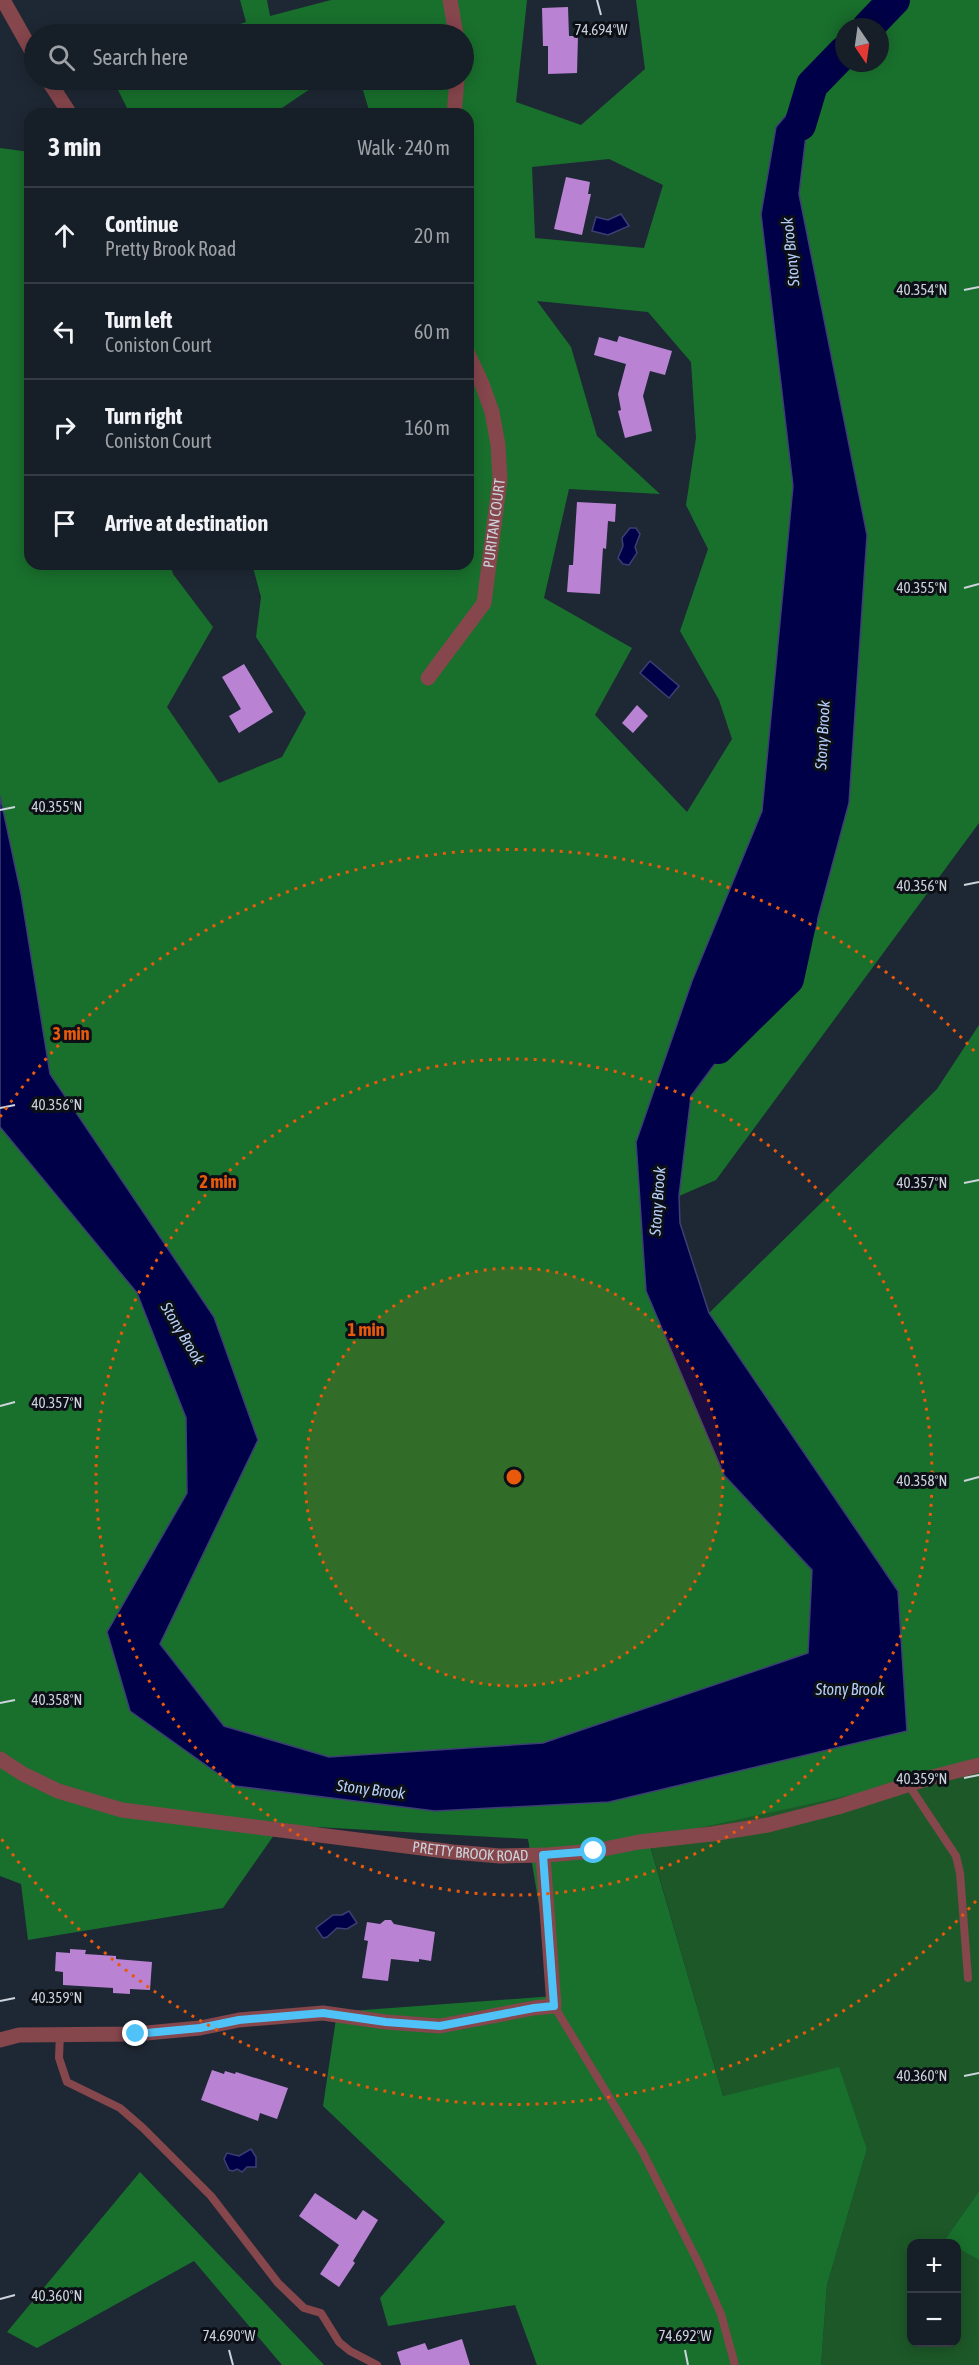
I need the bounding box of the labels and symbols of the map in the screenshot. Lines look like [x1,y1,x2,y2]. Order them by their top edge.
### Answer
north arrow [835,18,889,72]
text: 74.694°W [575,21,628,38]
water label: Stony Brook [777,216,804,288]
text: 40.354°N [897,281,947,298]
street label: PURITAN COURT [480,477,508,569]
text: 40.355°N [897,579,947,596]
water label: Stony Brook [811,699,834,771]
text: 40.355°N [32,798,82,815]
text: 40.356°N [897,877,947,894]
text: 3 min [53,1023,90,1044]
text: 40.356°N [32,1096,82,1113]
water label: Stony Brook [646,1165,669,1237]
text: 2 min [200,1171,237,1192]
text: 40.357°N [897,1174,947,1191]
water label: Stony Brook [156,1298,209,1369]
text: 1 min [348,1319,385,1340]
text: 40.357°N [32,1394,82,1411]
centre of rings [504,1467,524,1487]
text: 40.358°N [897,1472,947,1489]
water label: Stony Brook [814,1680,886,1699]
text: 40.358°N [32,1691,82,1708]
text: 40.359°N [897,1770,947,1787]
water label: Stony Brook [334,1776,407,1803]
route start [580,1837,606,1863]
street label: PRETTY BROOK ROAD [411,1838,528,1864]
text: 40.359°N [32,1989,82,2006]
route end [122,2020,148,2046]
text: 40.360°N [897,2067,947,2084]
text: 40.360°N [32,2287,82,2304]
text: 74.690°W [203,2327,256,2344]
text: 74.692°W [659,2327,712,2344]

